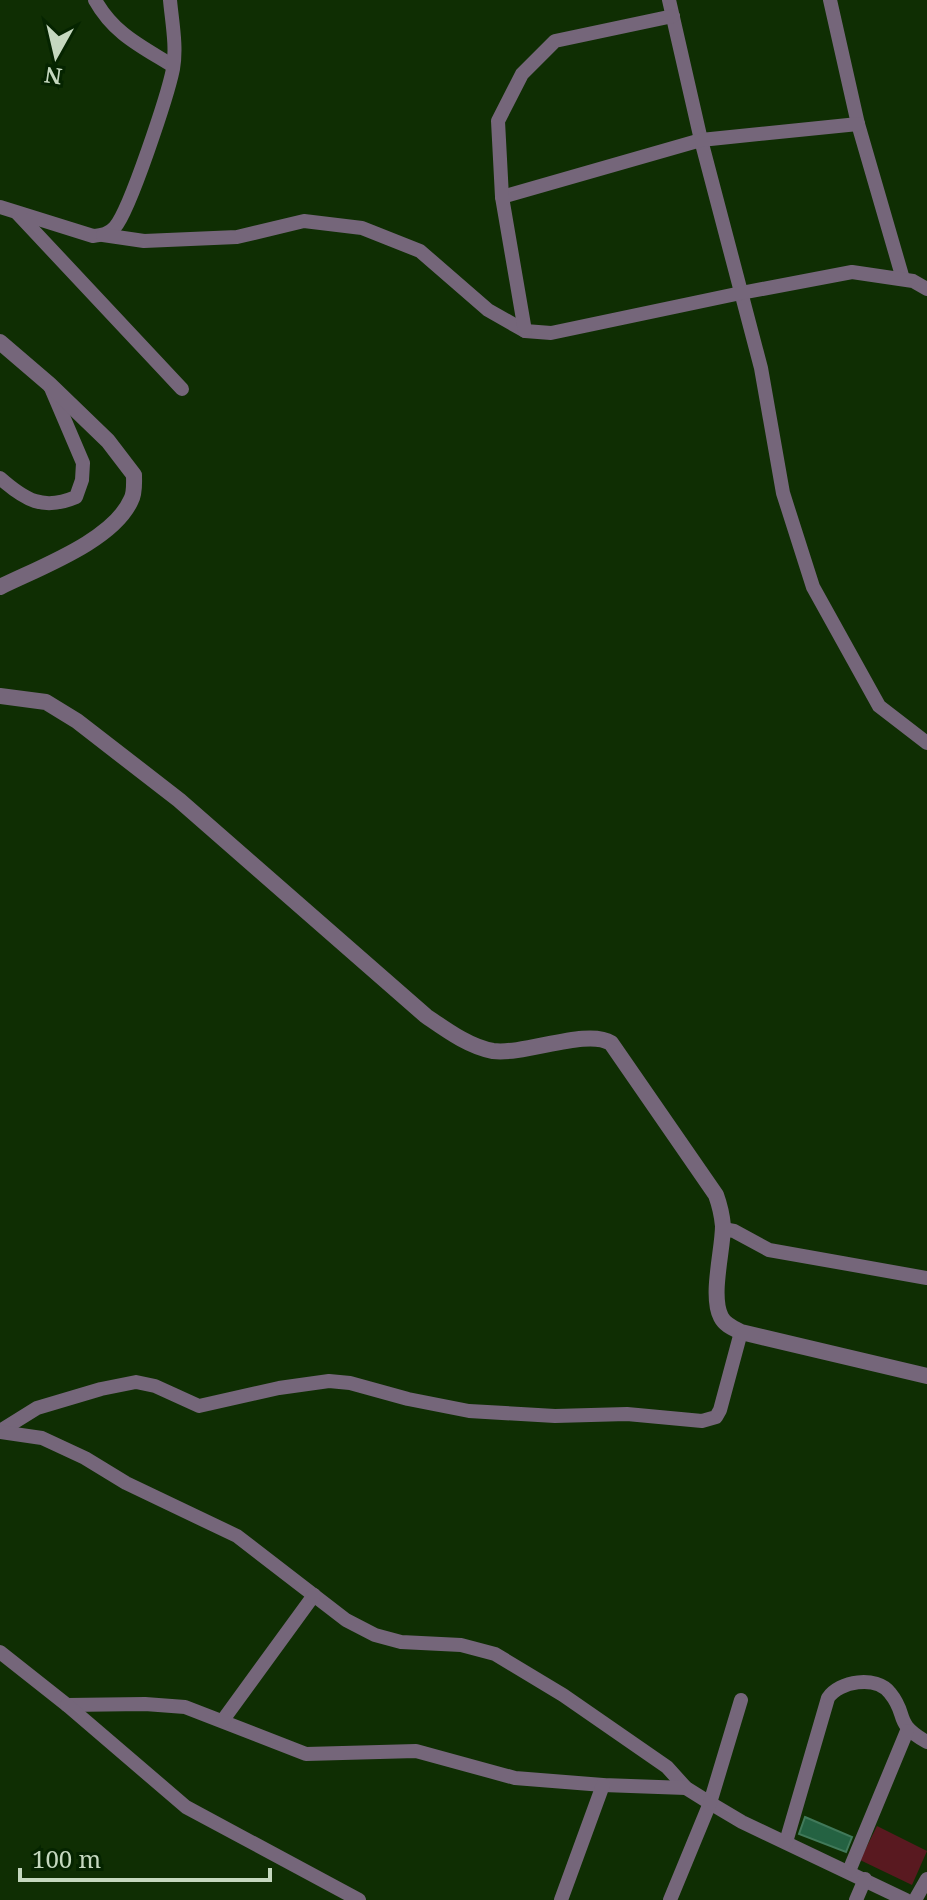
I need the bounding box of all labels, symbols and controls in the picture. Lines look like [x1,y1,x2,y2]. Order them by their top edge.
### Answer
north arrow [16,16,96,96]
text: N [42,61,64,93]
scale bar [20,1832,270,1882]
text: 100 m [32,1842,101,1875]

